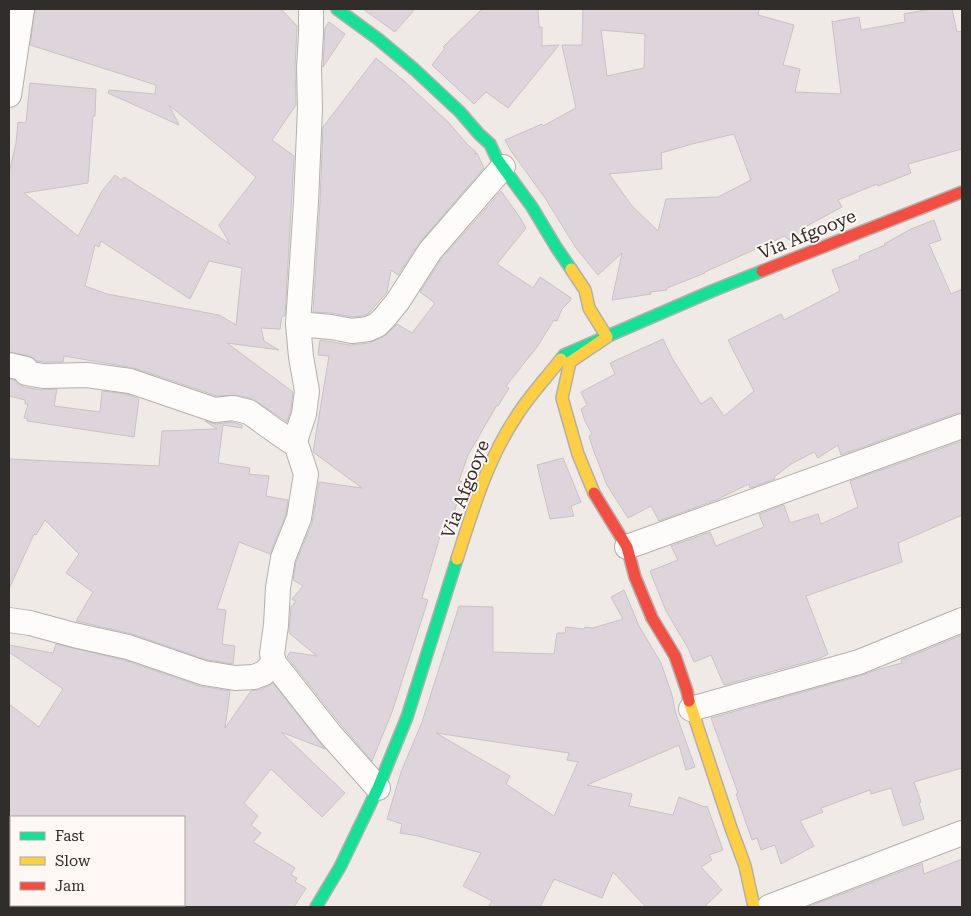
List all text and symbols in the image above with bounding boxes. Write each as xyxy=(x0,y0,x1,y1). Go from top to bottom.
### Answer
street label: Via Afgooye xyxy=(755,205,859,263)
street label: Via Afgooye xyxy=(437,437,493,541)
legend xyxy=(10,816,185,906)
text: Fast xyxy=(55,827,85,845)
text: Slow xyxy=(55,852,91,870)
text: Jam xyxy=(55,877,85,895)

